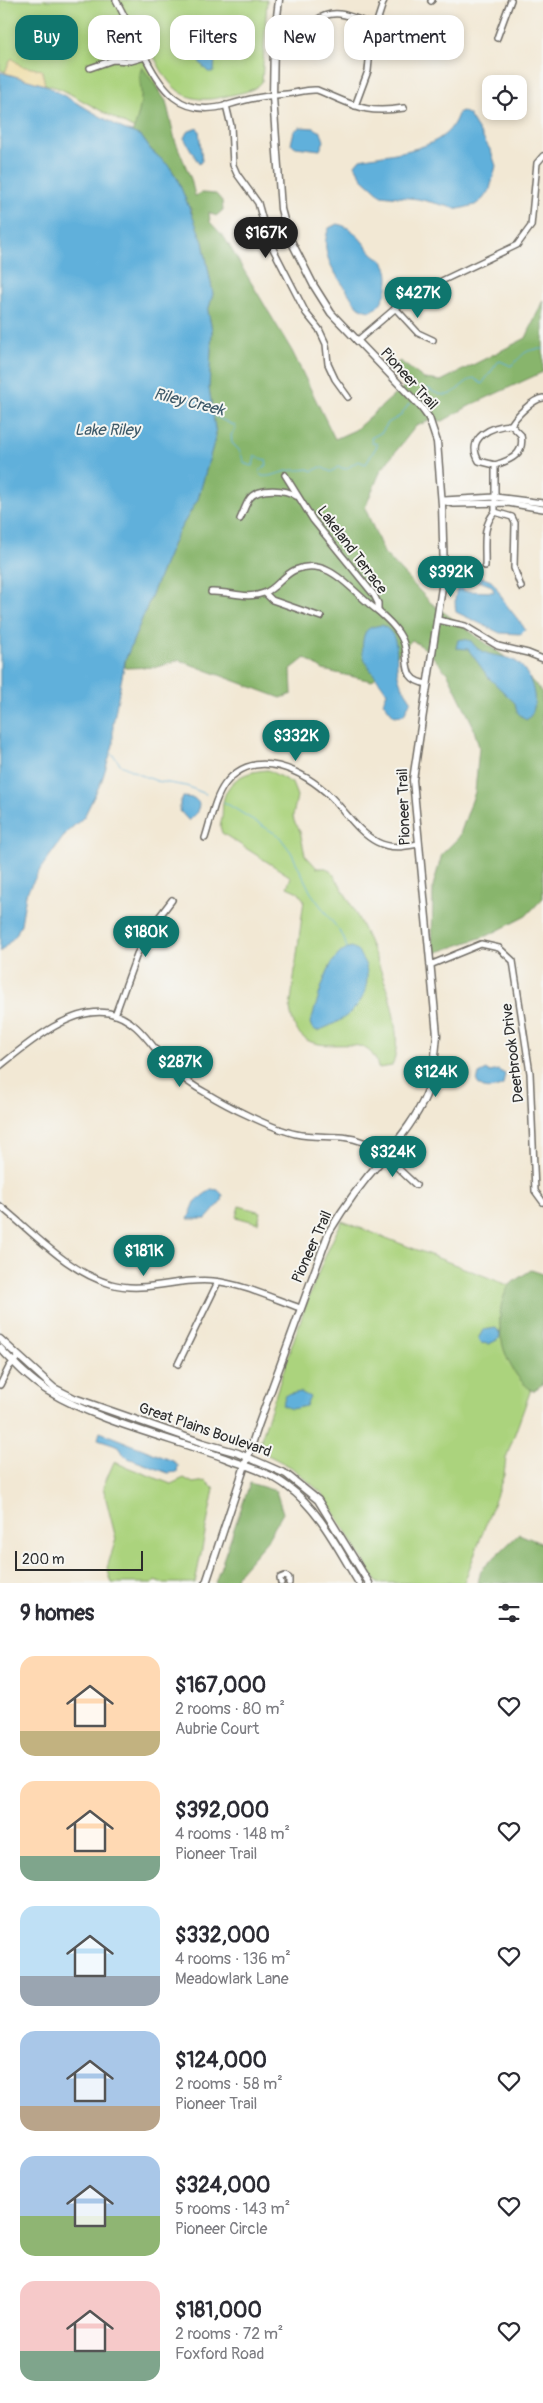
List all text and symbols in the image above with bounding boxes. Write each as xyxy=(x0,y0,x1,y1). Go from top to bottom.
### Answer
chip: Buy xyxy=(15,15,78,60)
chip: Rent xyxy=(88,15,160,60)
chip: Filters xyxy=(170,15,255,60)
chip: New xyxy=(265,15,334,60)
chip: Apartment xyxy=(344,15,464,60)
map controls xyxy=(482,75,527,120)
button: locate xyxy=(482,75,527,120)
pin: $167K xyxy=(231,216,301,259)
text: $167K xyxy=(245,223,287,243)
pin: $427K xyxy=(383,276,453,319)
text: $427K xyxy=(395,283,441,303)
street label: Pioneer Trail xyxy=(376,344,442,414)
water label: Riley Creek xyxy=(152,384,228,421)
water label: Lake Riley xyxy=(74,420,142,440)
street label: Lakeland Terrace xyxy=(313,502,392,598)
pin: $392K xyxy=(416,556,486,598)
text: $392K xyxy=(429,562,473,582)
pin: $332K xyxy=(261,720,331,762)
text: $332K xyxy=(273,726,319,746)
street label: Pioneer Trail xyxy=(393,768,415,846)
pin: $180K xyxy=(111,916,181,958)
text: $180K xyxy=(124,922,168,942)
street label: Deerbrook Drive xyxy=(497,1002,528,1104)
pin: $287K xyxy=(145,1046,215,1088)
text: $287K xyxy=(158,1052,202,1072)
pin: $124K xyxy=(401,1056,471,1098)
text: $124K xyxy=(415,1062,457,1082)
pin: $324K xyxy=(358,1136,428,1178)
text: $324K xyxy=(370,1142,416,1162)
street label: Pioneer Trail xyxy=(288,1208,336,1286)
pin: $181K xyxy=(109,1234,179,1277)
text: $181K xyxy=(125,1241,163,1261)
street label: Great Plains Boulevard xyxy=(136,1398,274,1462)
scale bar xyxy=(15,1548,142,1571)
text: 200 m xyxy=(22,1551,64,1568)
icon: filters xyxy=(495,1599,523,1627)
text: 9 homes xyxy=(20,1600,94,1627)
text: $167,000 xyxy=(175,1672,266,1699)
icon: home xyxy=(60,1676,120,1736)
icon: heart xyxy=(495,1692,523,1720)
text: 2 rooms · 80 m² xyxy=(175,1699,285,1719)
text: Aubrie Court xyxy=(175,1719,259,1739)
text: $392,000 xyxy=(175,1797,269,1824)
icon: home xyxy=(60,1801,120,1861)
icon: heart xyxy=(495,1817,523,1845)
text: 4 rooms · 148 m² xyxy=(175,1824,290,1844)
text: Pioneer Trail xyxy=(175,1844,257,1864)
text: $332,000 xyxy=(175,1922,270,1949)
icon: home xyxy=(60,1926,120,1986)
icon: heart xyxy=(495,1942,523,1970)
text: 4 rooms · 136 m² xyxy=(175,1949,291,1969)
text: Meadowlark Lane xyxy=(175,1969,289,1989)
text: $124,000 xyxy=(175,2047,267,2074)
icon: home xyxy=(60,2051,120,2111)
icon: heart xyxy=(495,2067,523,2095)
text: 2 rooms · 58 m² xyxy=(175,2074,283,2094)
text: Pioneer Trail xyxy=(175,2094,257,2114)
text: $324,000 xyxy=(175,2172,270,2199)
icon: home xyxy=(60,2176,120,2236)
icon: heart xyxy=(495,2192,523,2220)
text: 5 rooms · 143 m² xyxy=(175,2199,290,2219)
text: Pioneer Circle xyxy=(175,2219,267,2239)
text: $181,000 xyxy=(175,2297,262,2324)
icon: home xyxy=(60,2301,120,2361)
icon: heart xyxy=(495,2317,523,2345)
text: 2 rooms · 72 m² xyxy=(175,2324,283,2344)
text: Foxford Road xyxy=(175,2344,264,2364)

